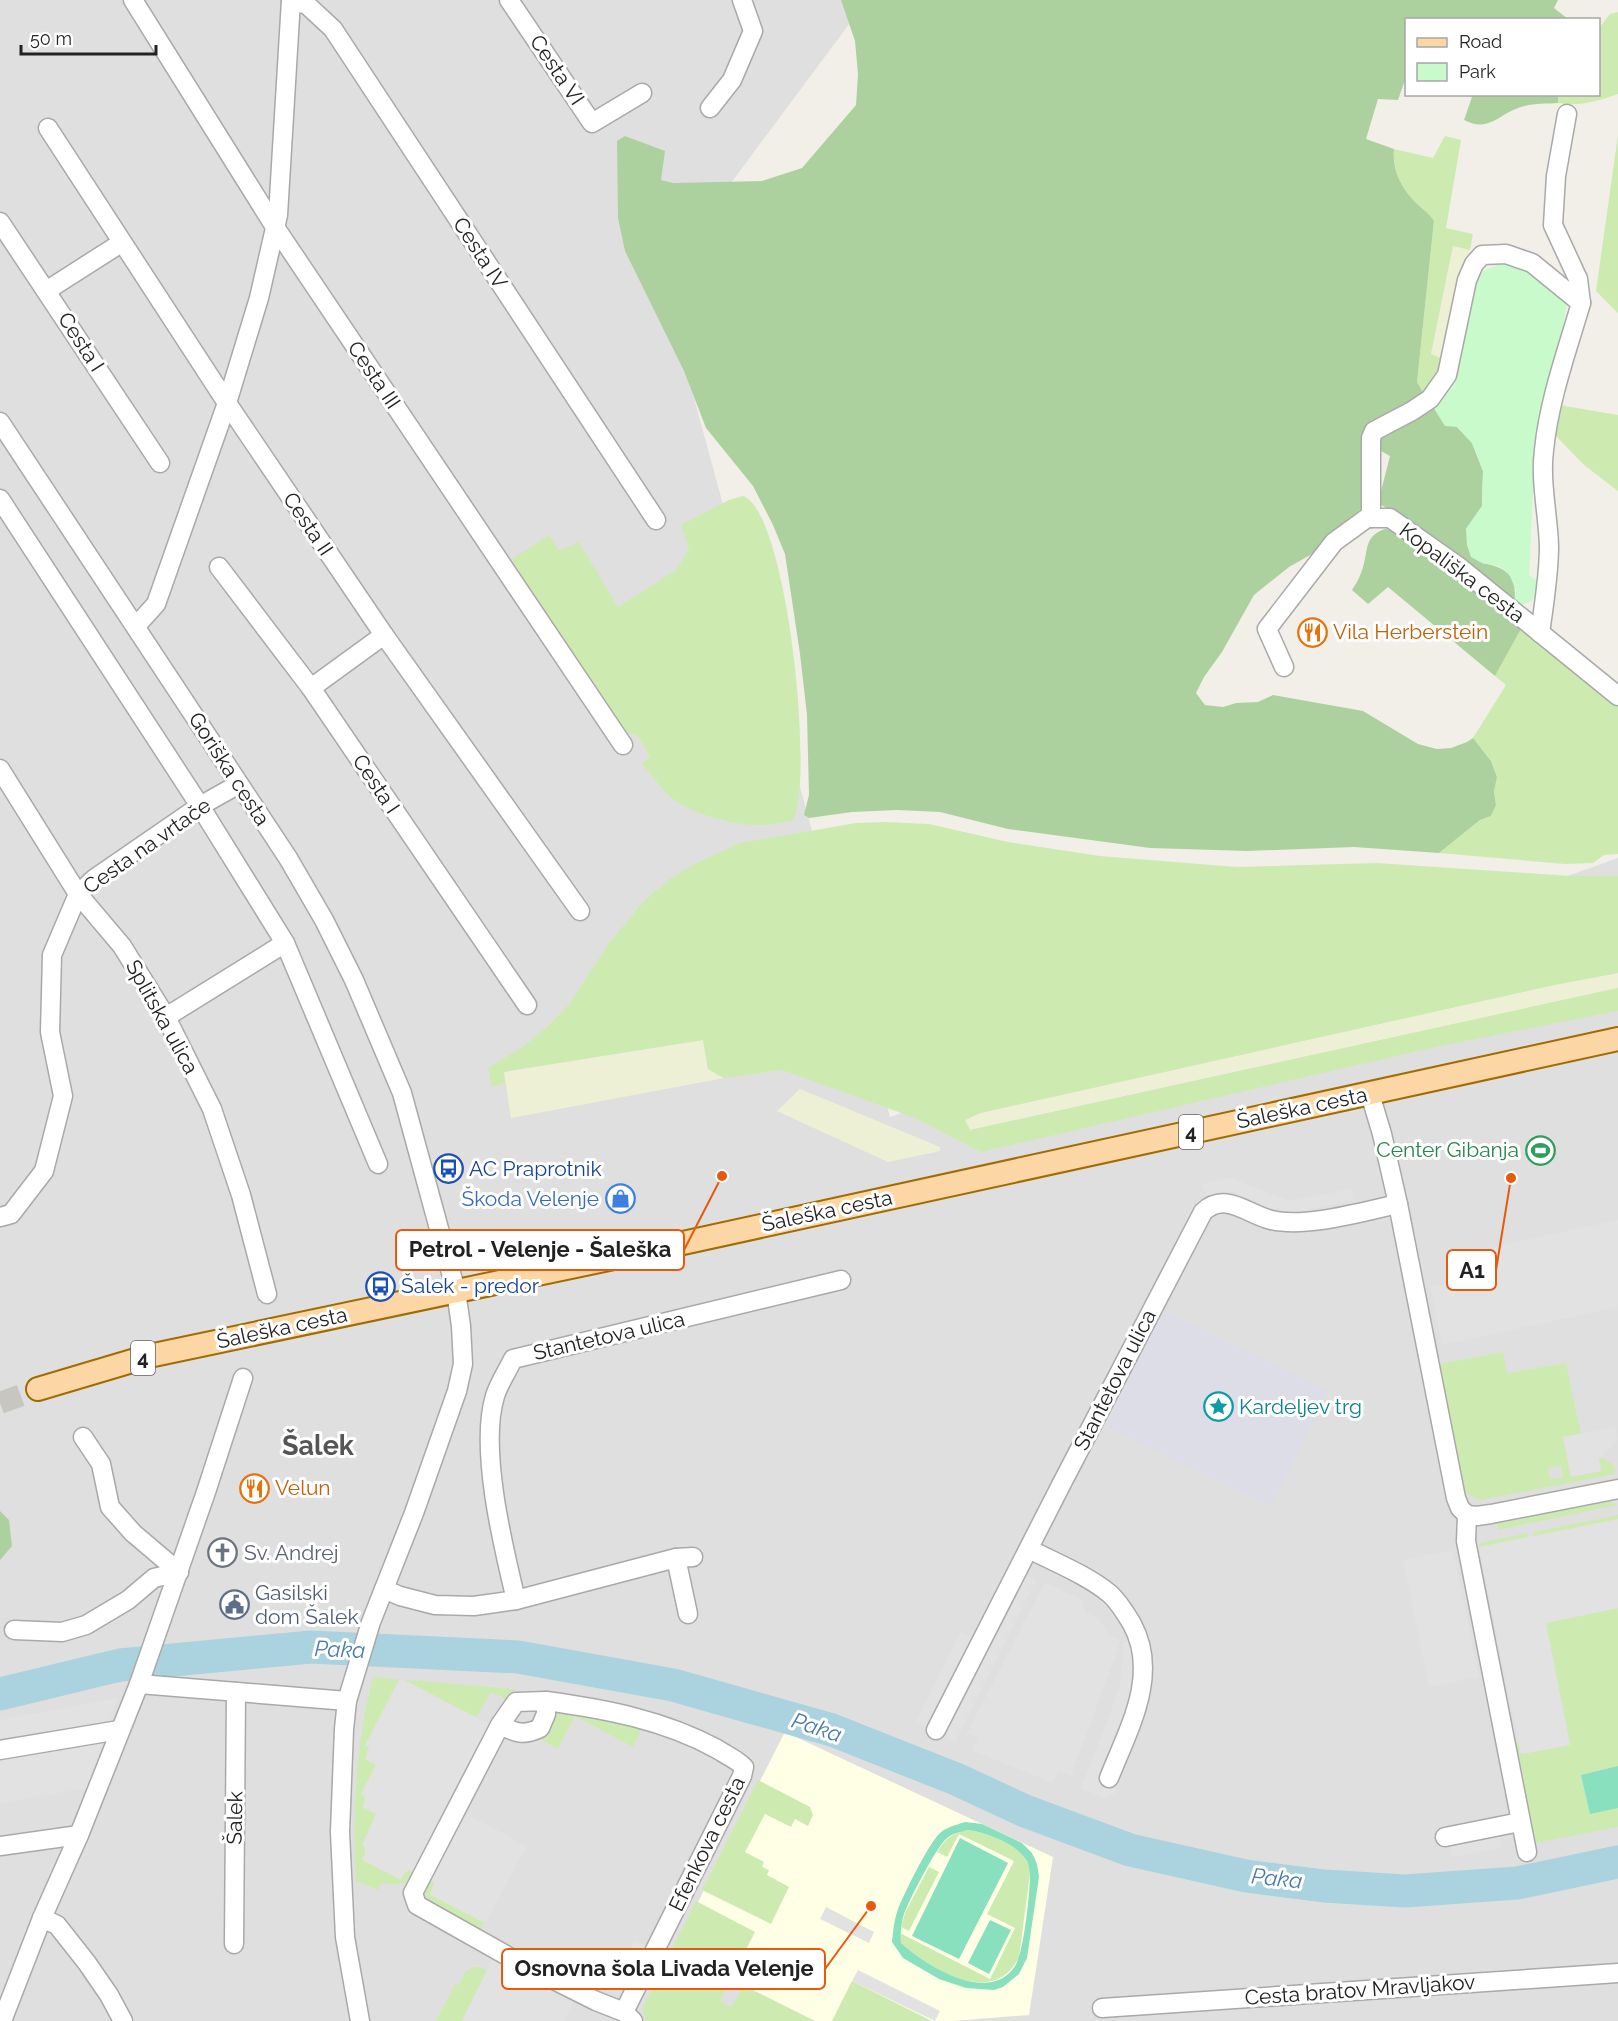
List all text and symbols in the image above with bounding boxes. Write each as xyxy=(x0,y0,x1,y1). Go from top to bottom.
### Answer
scale bar xyxy=(21,18,156,56)
legend xyxy=(1405,18,1600,96)
text: 50 m xyxy=(30,28,72,49)
street label: Cesta VI xyxy=(525,30,590,110)
text: Road xyxy=(1459,31,1502,52)
text: Park xyxy=(1459,61,1496,82)
street label: Cesta IV xyxy=(448,212,513,293)
street label: Cesta I xyxy=(53,307,110,376)
street label: Cesta III xyxy=(343,336,406,413)
street label: Cesta II xyxy=(278,487,339,560)
street label: Kopališka cesta xyxy=(1395,517,1530,628)
restaurant icon: Vila Herberstein xyxy=(1296,616,1328,648)
place label: Vila Herberstein xyxy=(1333,619,1488,644)
street label: Goriška cesta xyxy=(184,707,275,830)
street label: Cesta I xyxy=(348,749,405,818)
street label: Cesta na vrtače xyxy=(78,792,215,899)
street label: Splitska ulica xyxy=(121,955,204,1078)
street label: Šaleška cesta xyxy=(1234,1081,1369,1134)
road number: 4 xyxy=(1179,1115,1203,1149)
sports icon: Center Gibanja xyxy=(1524,1134,1556,1166)
place label: Center Gibanja xyxy=(1376,1137,1519,1162)
bus stop icon: AC Praprotnik xyxy=(432,1153,464,1185)
place label: AC Praprotnik xyxy=(469,1156,602,1181)
shop icon: Škoda Velenje xyxy=(604,1183,636,1215)
street label: Šaleška cesta xyxy=(759,1184,894,1237)
place label: Škoda Velenje xyxy=(462,1186,599,1211)
callout: Petrol - Velenje - Šaleška xyxy=(396,1230,684,1270)
text: Petrol - Velenje - Šaleška xyxy=(409,1236,671,1262)
callout: A1 xyxy=(1447,1250,1496,1290)
text: A1 xyxy=(1459,1257,1485,1283)
bus stop icon: Šalek - predor xyxy=(364,1270,396,1302)
place label: Šalek - predor xyxy=(401,1273,540,1298)
street label: Šaleška cesta xyxy=(214,1301,349,1354)
street label: Stantetova ulica xyxy=(1068,1305,1161,1454)
street label: Stantetova ulica xyxy=(531,1306,687,1365)
road number: 4 xyxy=(131,1341,155,1375)
place icon: Kardeljev trg xyxy=(1202,1391,1234,1423)
place label: Kardeljev trg xyxy=(1239,1394,1362,1419)
district label: Šalek xyxy=(282,1428,355,1461)
restaurant icon: Velun xyxy=(238,1472,270,1504)
place label: Velun xyxy=(275,1475,331,1500)
church icon: Sv. Andrej xyxy=(207,1537,239,1569)
place label: Sv. Andrej xyxy=(244,1540,338,1565)
place label: Gasilski dom Šalek xyxy=(255,1580,359,1629)
public building icon: Gasilski dom Šalek xyxy=(218,1589,250,1621)
water label: Paka xyxy=(314,1635,366,1663)
water label: Paka xyxy=(789,1707,845,1747)
street label: Efenkova cesta xyxy=(663,1772,750,1915)
street label: Šalek xyxy=(222,1791,247,1845)
water label: Paka xyxy=(1250,1862,1304,1894)
callout: Osnovna šola Livada Velenje xyxy=(502,1949,825,1989)
text: Osnovna šola Livada Velenje xyxy=(514,1955,814,1981)
street label: Cesta bratov Mravljakov xyxy=(1244,1969,1476,2010)

